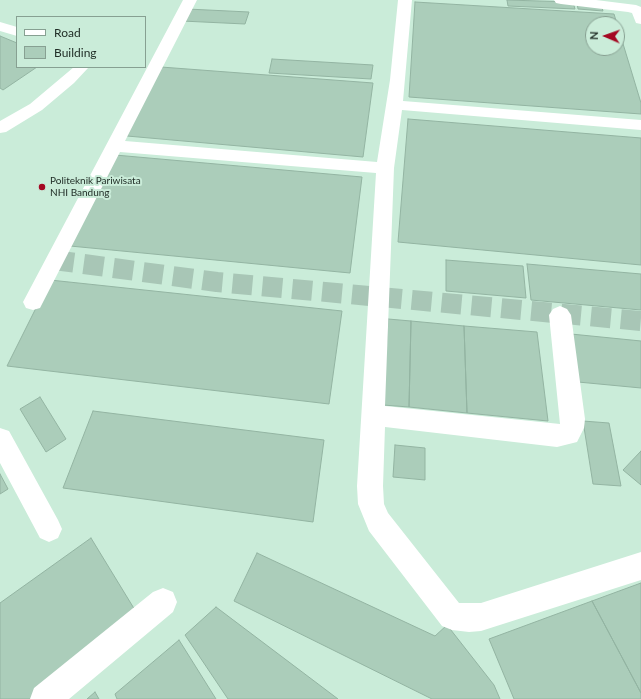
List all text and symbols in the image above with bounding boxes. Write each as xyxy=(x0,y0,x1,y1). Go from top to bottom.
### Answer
legend xyxy=(16,16,146,68)
north arrow xyxy=(585,16,625,56)
text: Road xyxy=(54,25,81,40)
text: N xyxy=(587,31,600,40)
text: Building xyxy=(54,45,97,60)
place label: Politeknik Pariwisata NHI Bandung xyxy=(50,175,141,198)
marker: Politeknik Pariwisata NHI Bandung xyxy=(37,182,47,192)

